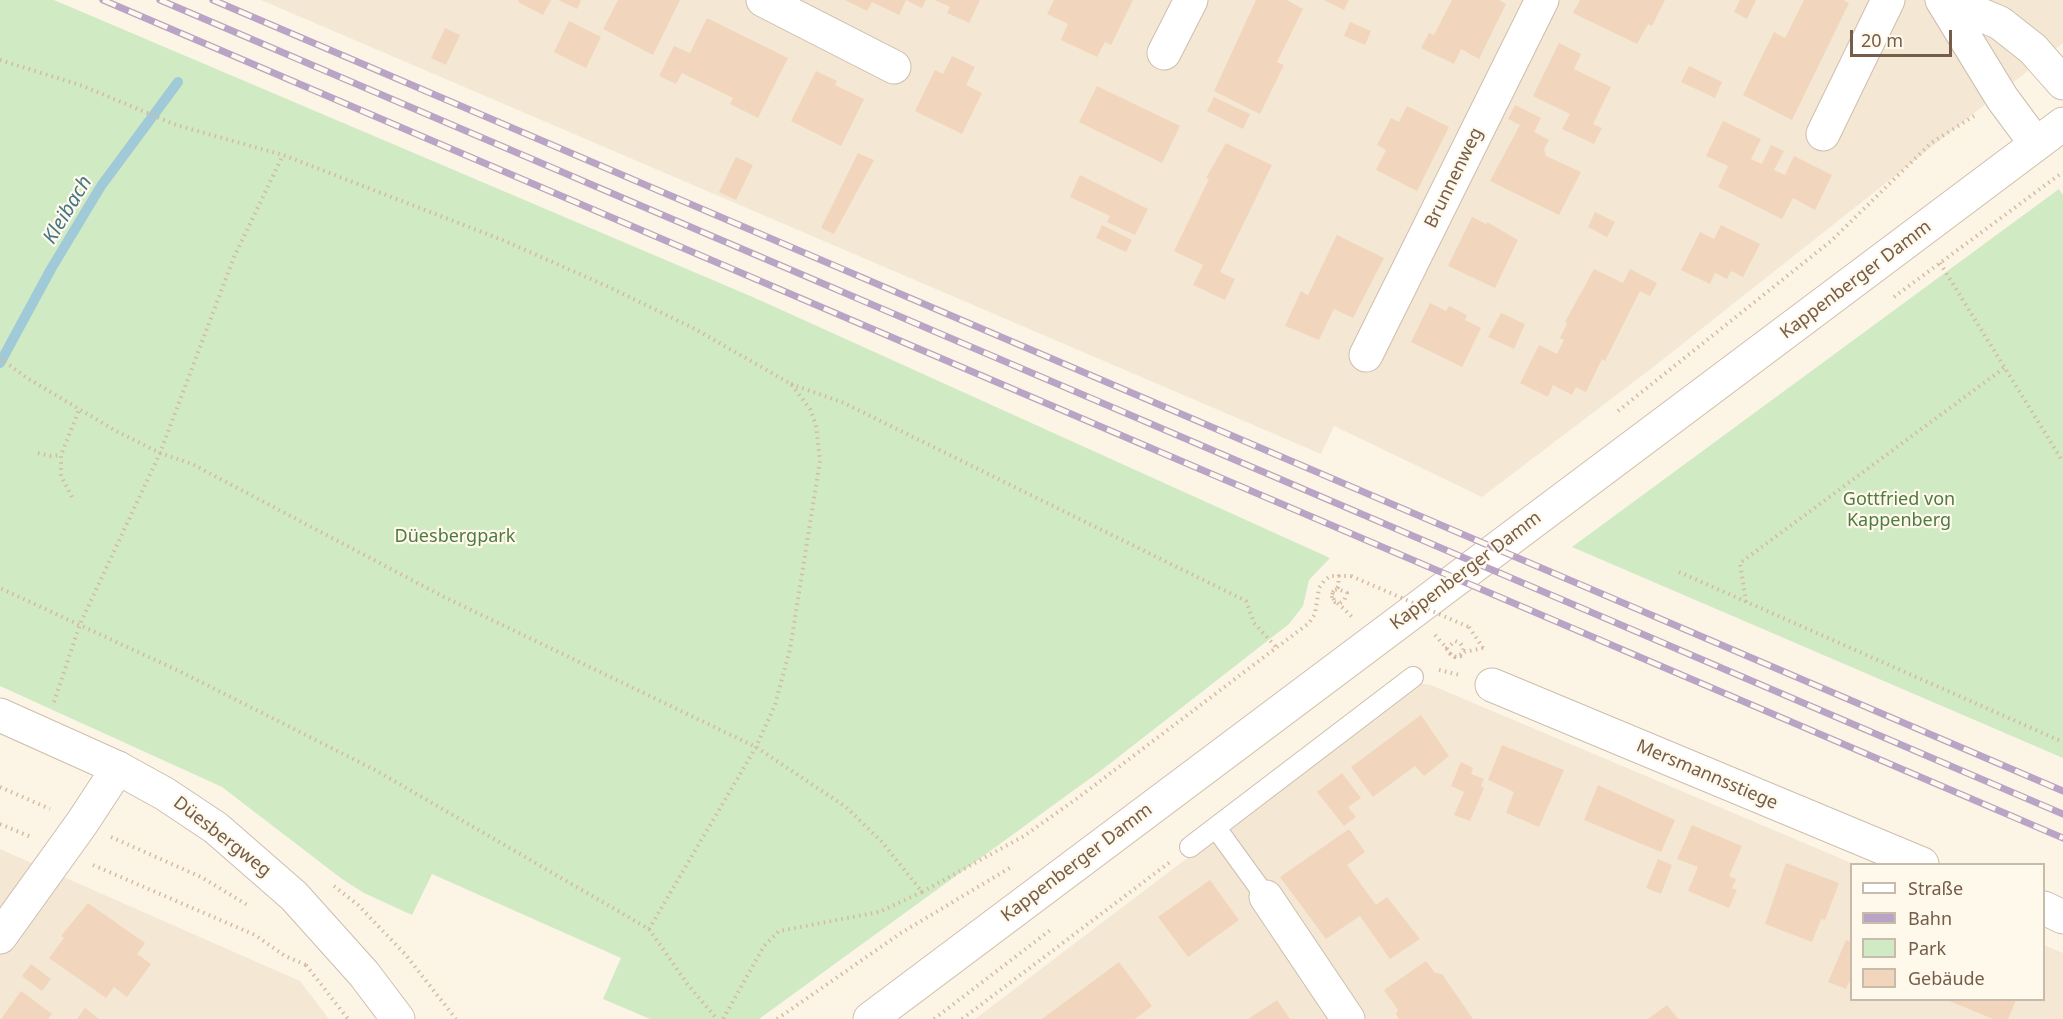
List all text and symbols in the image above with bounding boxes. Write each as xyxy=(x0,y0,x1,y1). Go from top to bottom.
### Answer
scale bar xyxy=(1853,18,1955,56)
text: 20 m xyxy=(1861,28,1903,52)
street label: Brunnenweg xyxy=(1420,124,1488,232)
water label: Kleibach xyxy=(38,172,98,248)
street label: Kappenberger Damm xyxy=(1776,216,1936,344)
park label: Gottfried von Kappenberg xyxy=(1843,489,1955,532)
street label: Kappenberger Damm xyxy=(1386,507,1546,635)
park label: Düesbergpark xyxy=(395,526,515,548)
street label: Mersmannsstiege xyxy=(1633,735,1781,815)
street label: Düesbergweg xyxy=(169,792,275,882)
street label: Kappenberger Damm xyxy=(997,799,1157,927)
legend xyxy=(1850,863,2045,1001)
text: Straße xyxy=(1908,876,1963,900)
text: Bahn xyxy=(1908,906,1952,930)
text: Park xyxy=(1908,936,1946,960)
text: Gebäude xyxy=(1908,966,1985,990)

